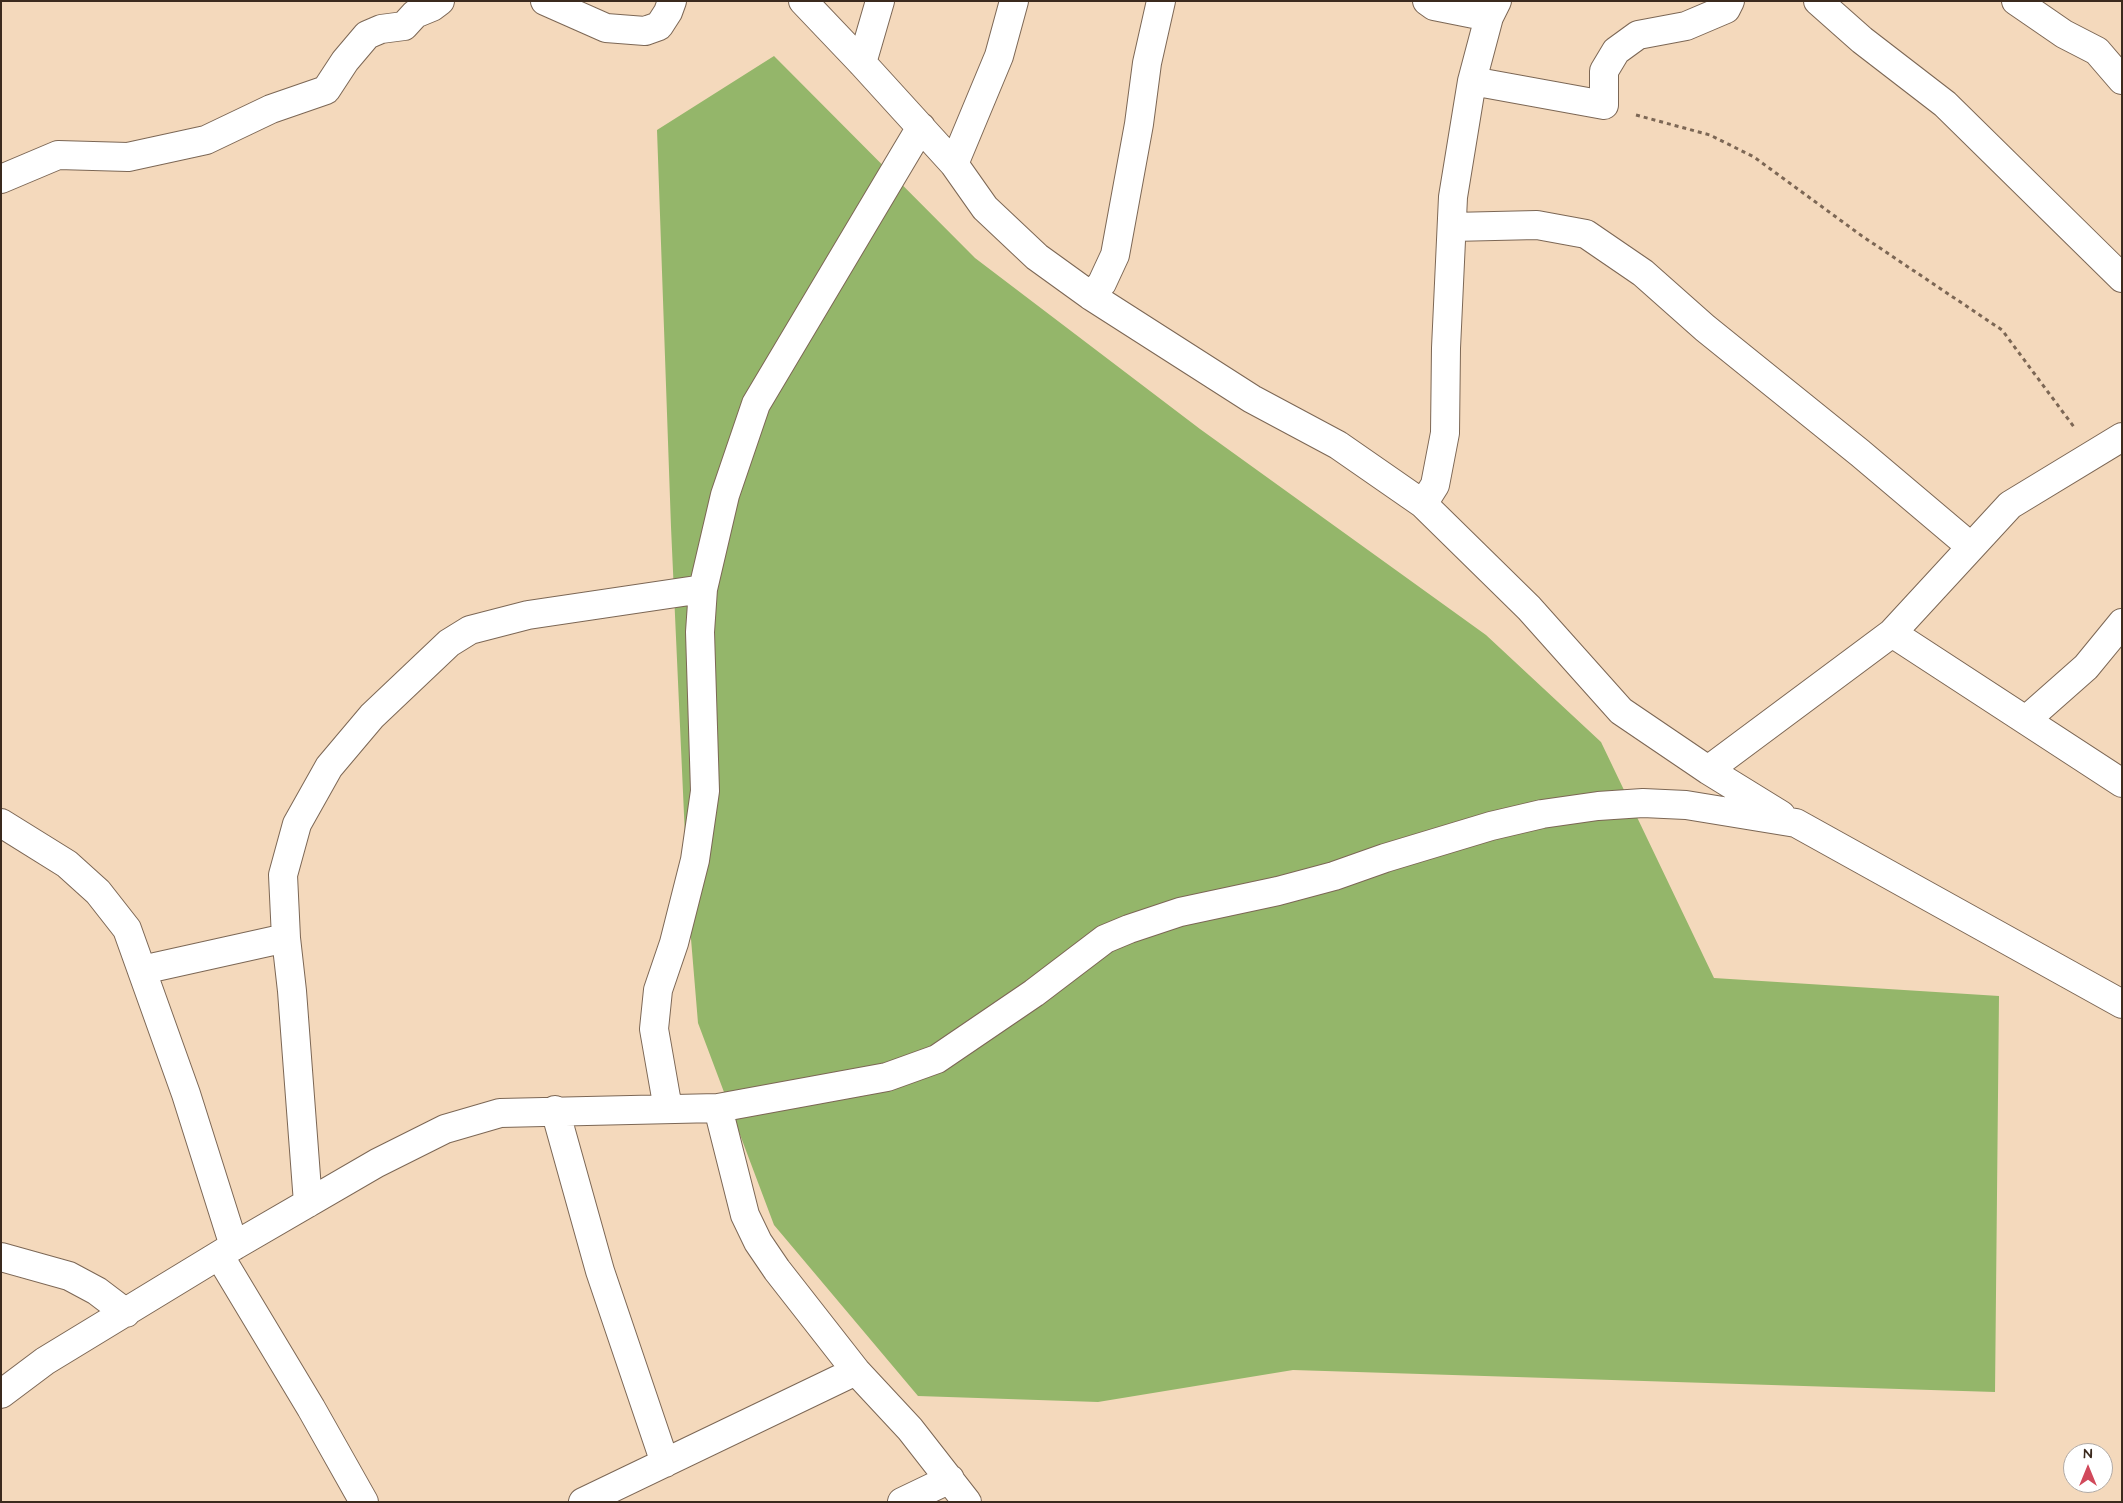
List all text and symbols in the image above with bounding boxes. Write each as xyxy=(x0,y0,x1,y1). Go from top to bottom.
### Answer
north arrow xyxy=(2063,1443,2113,1493)
text: N xyxy=(2084,1444,2092,1464)

